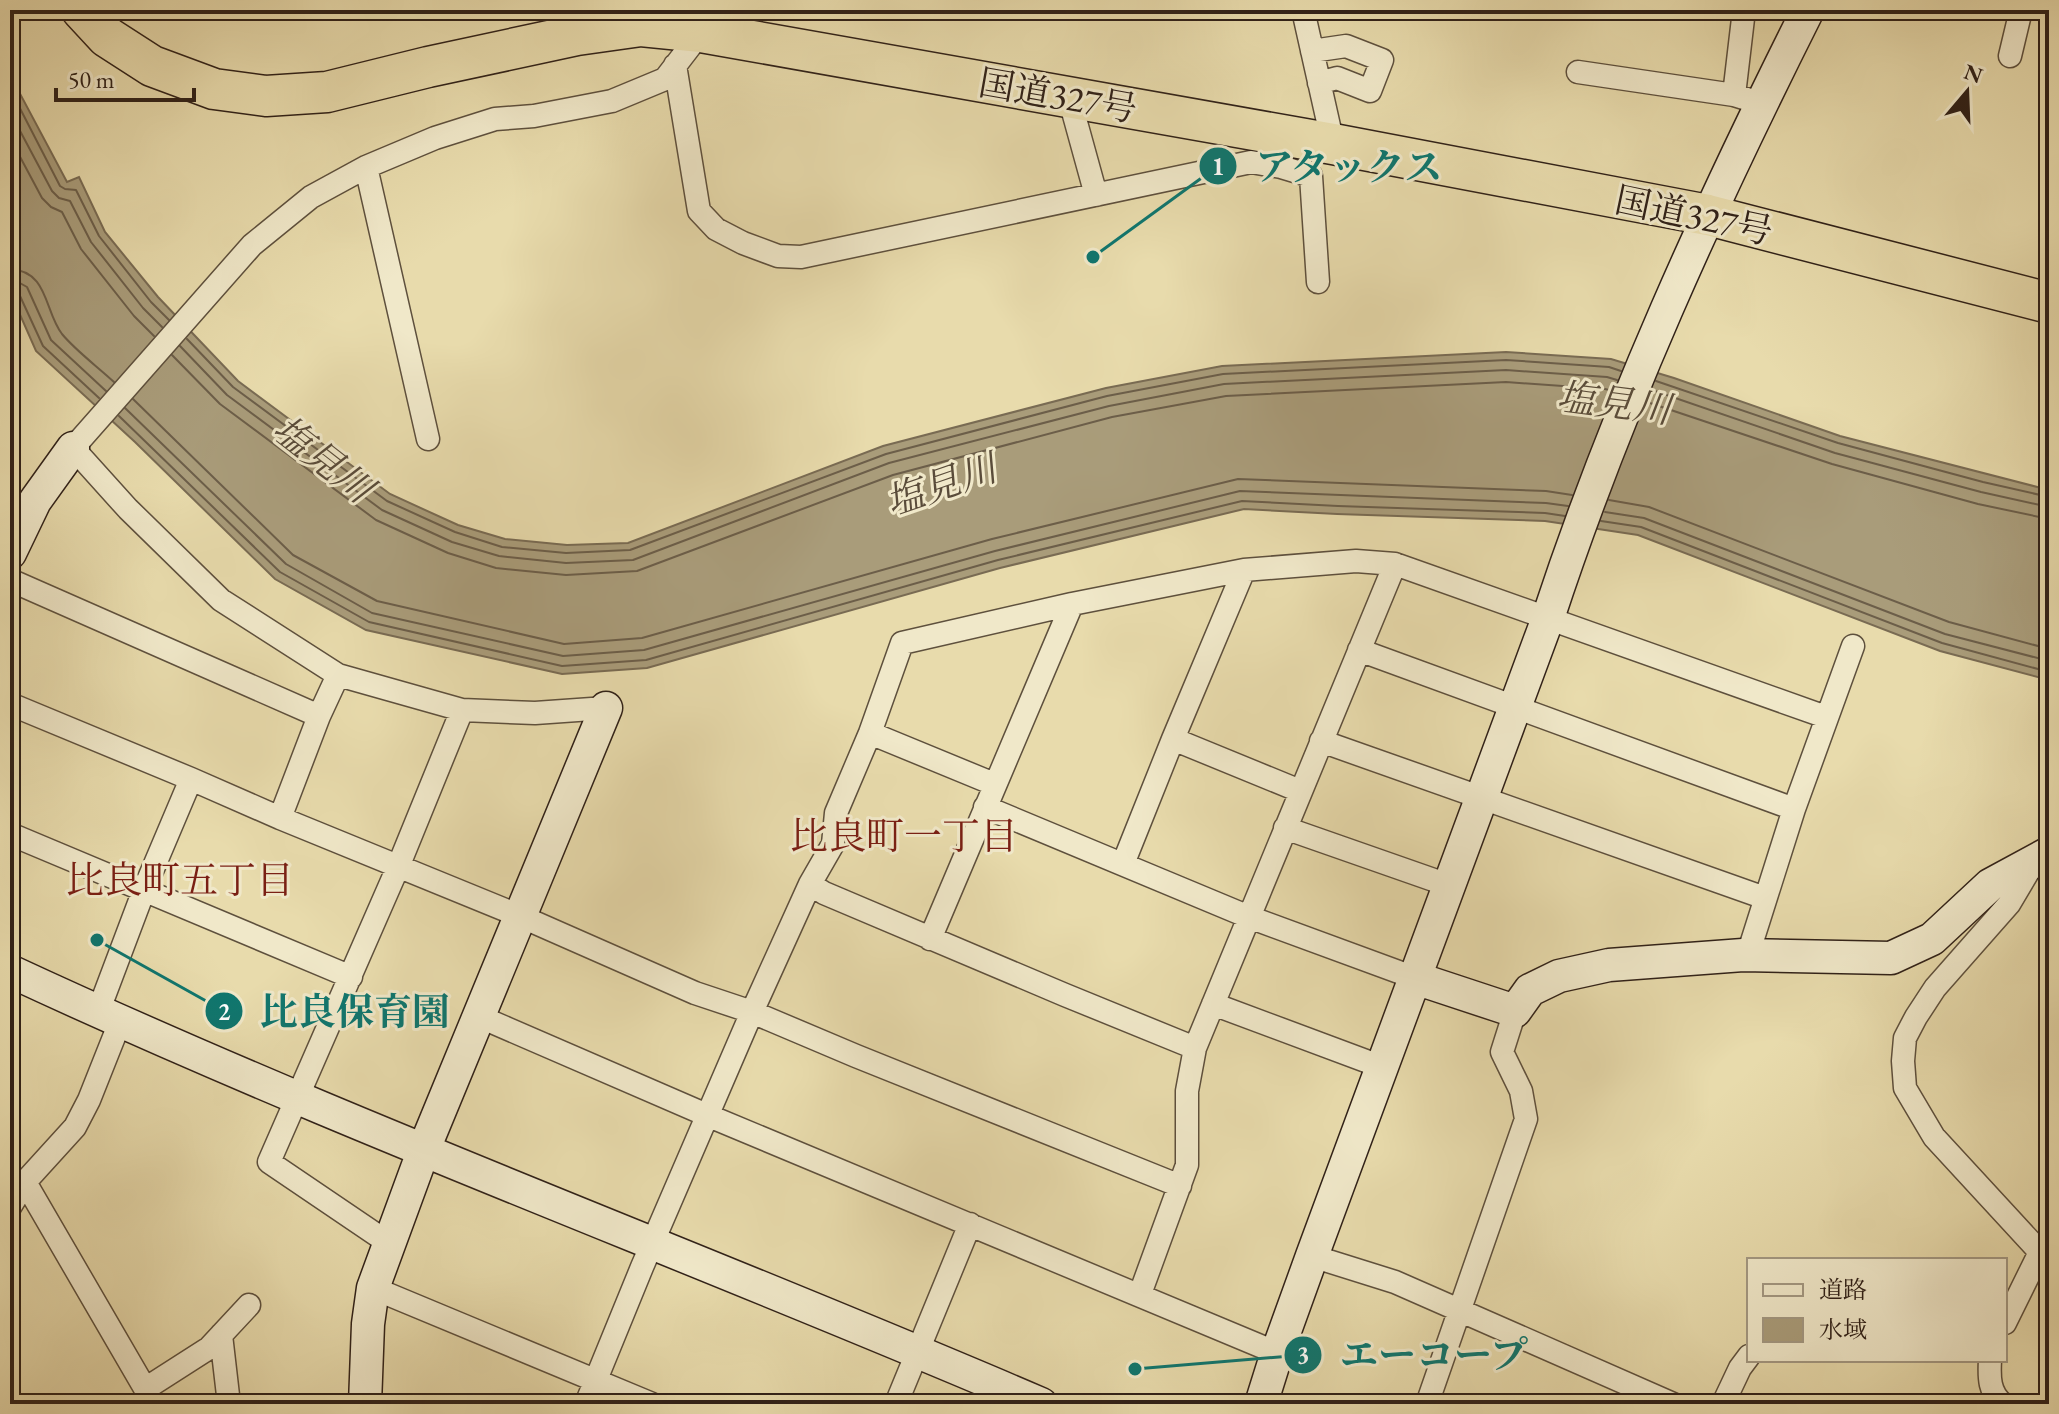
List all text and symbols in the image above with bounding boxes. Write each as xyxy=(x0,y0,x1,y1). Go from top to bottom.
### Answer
scale bar xyxy=(56,52,194,102)
north arrow xyxy=(1927,52,2007,132)
text: N xyxy=(1960,57,1987,90)
street label: 国道327号 xyxy=(975,58,1141,133)
text: 50 m xyxy=(68,64,115,95)
callout: アタックス xyxy=(1198,135,1460,197)
text: アタックス xyxy=(1256,142,1442,191)
text: 1 xyxy=(1212,151,1224,182)
street label: 国道327号 xyxy=(1611,176,1777,255)
water label: 塩見川 xyxy=(1554,371,1678,434)
water label: 塩見川 xyxy=(263,404,386,515)
water label: 塩見川 xyxy=(879,442,1006,526)
district label: 比良町一丁目 xyxy=(790,811,1018,860)
district label: 比良町五丁目 xyxy=(66,855,294,904)
callout: 比良保育園 xyxy=(204,980,466,1042)
text: 比良保育園 xyxy=(260,987,450,1036)
text: 2 xyxy=(218,996,231,1027)
legend xyxy=(1747,1258,2007,1362)
text: 道路 xyxy=(1819,1274,1867,1305)
text: 水域 xyxy=(1819,1314,1867,1345)
callout: エーコープ xyxy=(1283,1324,1545,1386)
text: エーコープ xyxy=(1340,1330,1528,1379)
text: 3 xyxy=(1297,1339,1309,1370)

